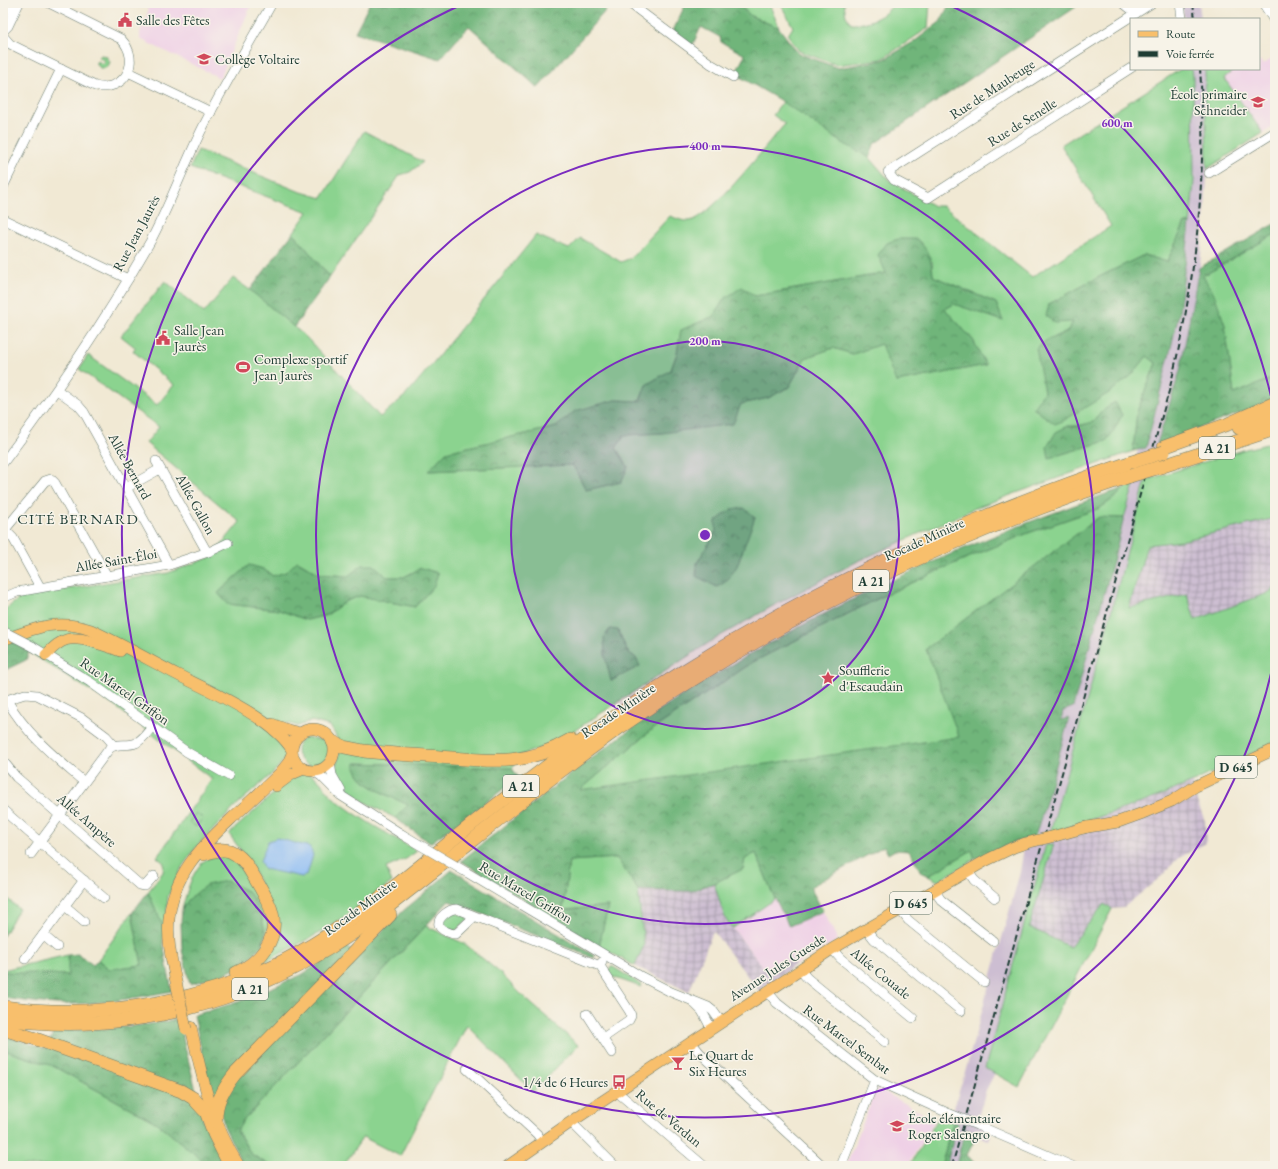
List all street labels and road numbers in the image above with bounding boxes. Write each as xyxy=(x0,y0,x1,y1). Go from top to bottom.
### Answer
street label: Rue de Maubeuge xyxy=(946,55,1038,123)
street label: Rue de Senelle xyxy=(984,93,1060,150)
street label: Rue Jean Jaurès xyxy=(108,191,164,274)
street label: Allée Bernard xyxy=(104,429,156,503)
road number: A 21 xyxy=(1199,437,1235,459)
street label: Allée Gallon xyxy=(171,470,220,538)
street label: Rocade Minière xyxy=(881,513,967,565)
street label: Allée Saint-Éloi xyxy=(73,544,159,576)
road number: A 21 xyxy=(853,570,889,592)
street label: Rue Marcel Griffon xyxy=(77,653,174,729)
street label: Rocade Minière xyxy=(577,678,659,741)
road number: D 645 xyxy=(1215,756,1257,778)
road number: A 21 xyxy=(503,775,539,797)
street label: Allée Ampère xyxy=(53,788,121,851)
street label: Rue Marcel Griffon xyxy=(476,857,576,927)
street label: Rocade Minière xyxy=(320,874,400,939)
road number: D 645 xyxy=(890,892,932,914)
street label: Avenue Jules Guesde xyxy=(725,929,829,1005)
street label: Allée Couade xyxy=(846,943,915,1003)
road number: A 21 xyxy=(232,978,268,1000)
street label: Rue Marcel Sembat xyxy=(800,1000,895,1078)
street label: Rue de Verdun xyxy=(632,1085,706,1151)

